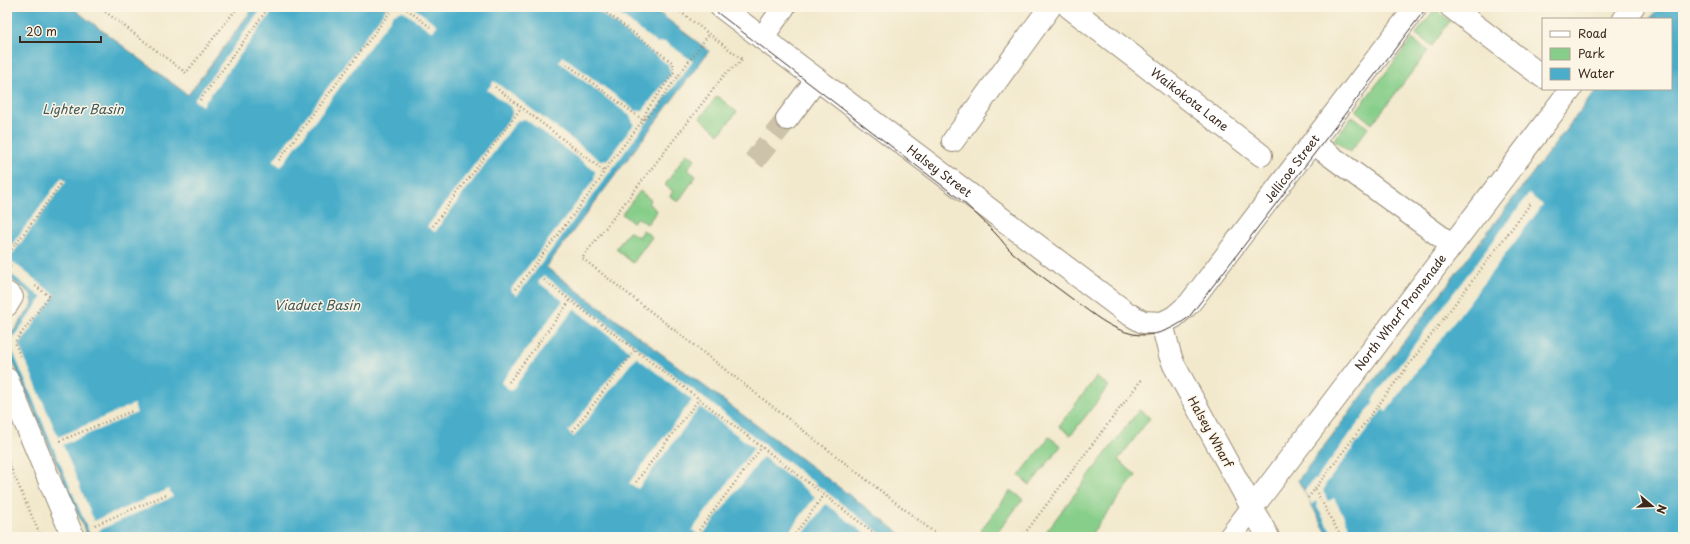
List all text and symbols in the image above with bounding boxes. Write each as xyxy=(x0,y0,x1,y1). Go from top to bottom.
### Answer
scale bar xyxy=(20,18,101,44)
legend xyxy=(1542,18,1672,90)
text: 20 m xyxy=(26,22,57,40)
text: Road xyxy=(1578,24,1607,42)
text: Park xyxy=(1578,44,1605,62)
street label: Waikokota Lane xyxy=(1147,63,1233,135)
text: Water xyxy=(1578,64,1615,82)
water label: Lighter Basin xyxy=(42,99,125,118)
street label: Jellicoe Street xyxy=(1259,130,1323,206)
street label: Halsey Street xyxy=(904,140,976,201)
street label: North Wharf Promenade xyxy=(1350,250,1450,374)
water label: Viaduct Basin xyxy=(274,295,361,314)
street label: Halsey Wharf xyxy=(1184,393,1238,471)
north arrow xyxy=(1632,486,1672,526)
text: N xyxy=(1652,503,1671,517)

